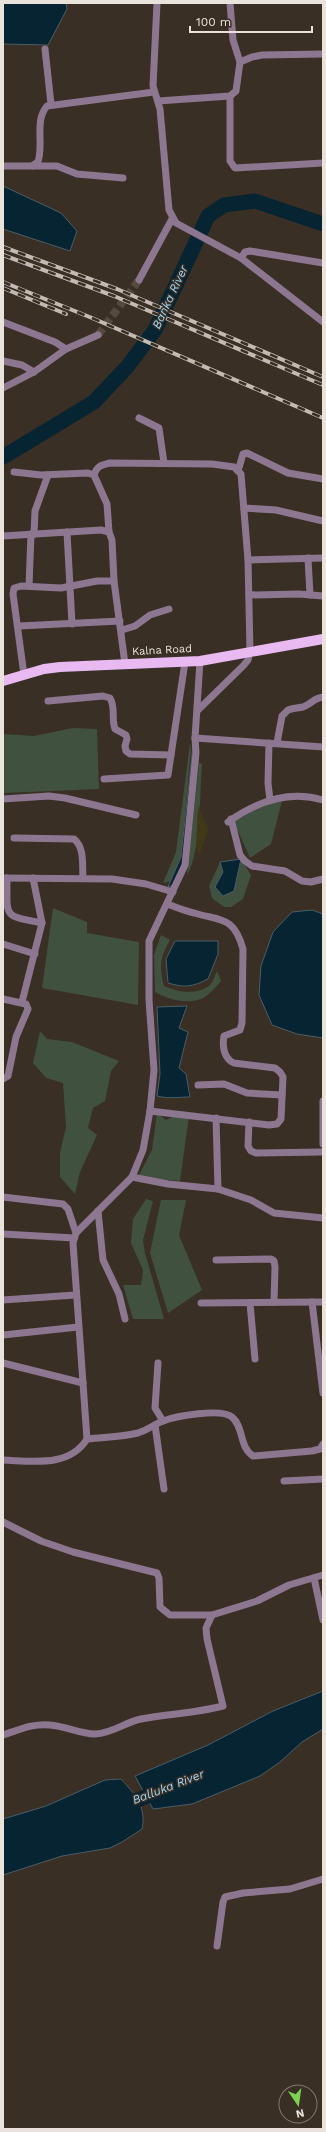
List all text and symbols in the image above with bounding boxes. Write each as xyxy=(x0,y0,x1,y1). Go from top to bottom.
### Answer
scale bar xyxy=(190,8,312,34)
text: 100 m xyxy=(196,15,231,29)
water label: Banka River xyxy=(149,262,191,331)
street label: Kalna Road xyxy=(132,642,192,658)
water label: Balluka River xyxy=(130,1766,207,1807)
north arrow xyxy=(278,2084,318,2124)
text: N xyxy=(295,2106,306,2121)

